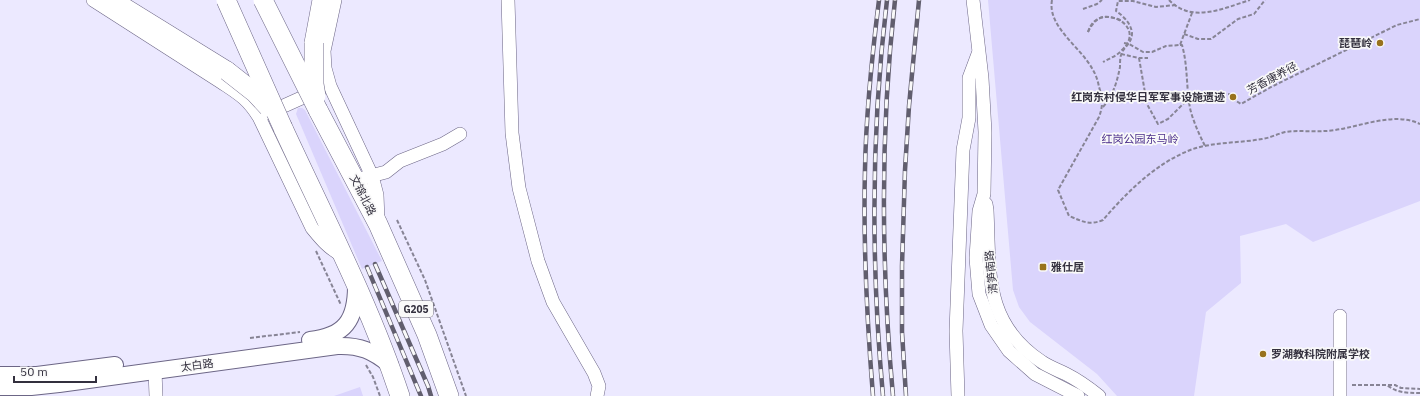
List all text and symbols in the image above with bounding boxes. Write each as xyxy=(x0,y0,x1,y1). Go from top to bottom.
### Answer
place label: 琵琶岭 xyxy=(1339,36,1373,50)
marker: 琵琶岭 xyxy=(1375,38,1385,48)
street label: 芳香康养径 xyxy=(1244,59,1300,97)
place label: 红岗东村侵华日军军事设施遗迹 xyxy=(1071,90,1225,104)
marker: 红岗东村侵华日军军事设施遗迹 xyxy=(1228,92,1238,102)
park label: 红岗公园东马岭 xyxy=(1102,132,1179,146)
street label: 文锦北路 xyxy=(347,172,379,218)
street label: 清笋南路 xyxy=(982,249,1000,295)
place label: 雅仕居 xyxy=(1051,260,1084,274)
marker: 雅仕居 xyxy=(1038,262,1048,272)
road number: G205 xyxy=(399,301,433,317)
place label: 罗湖教科院附属学校 xyxy=(1271,347,1370,361)
marker: 罗湖教科院附属学校 xyxy=(1258,349,1268,359)
street label: 太白路 xyxy=(180,356,214,374)
scale bar xyxy=(14,358,96,384)
text: 50 m xyxy=(20,364,48,379)

